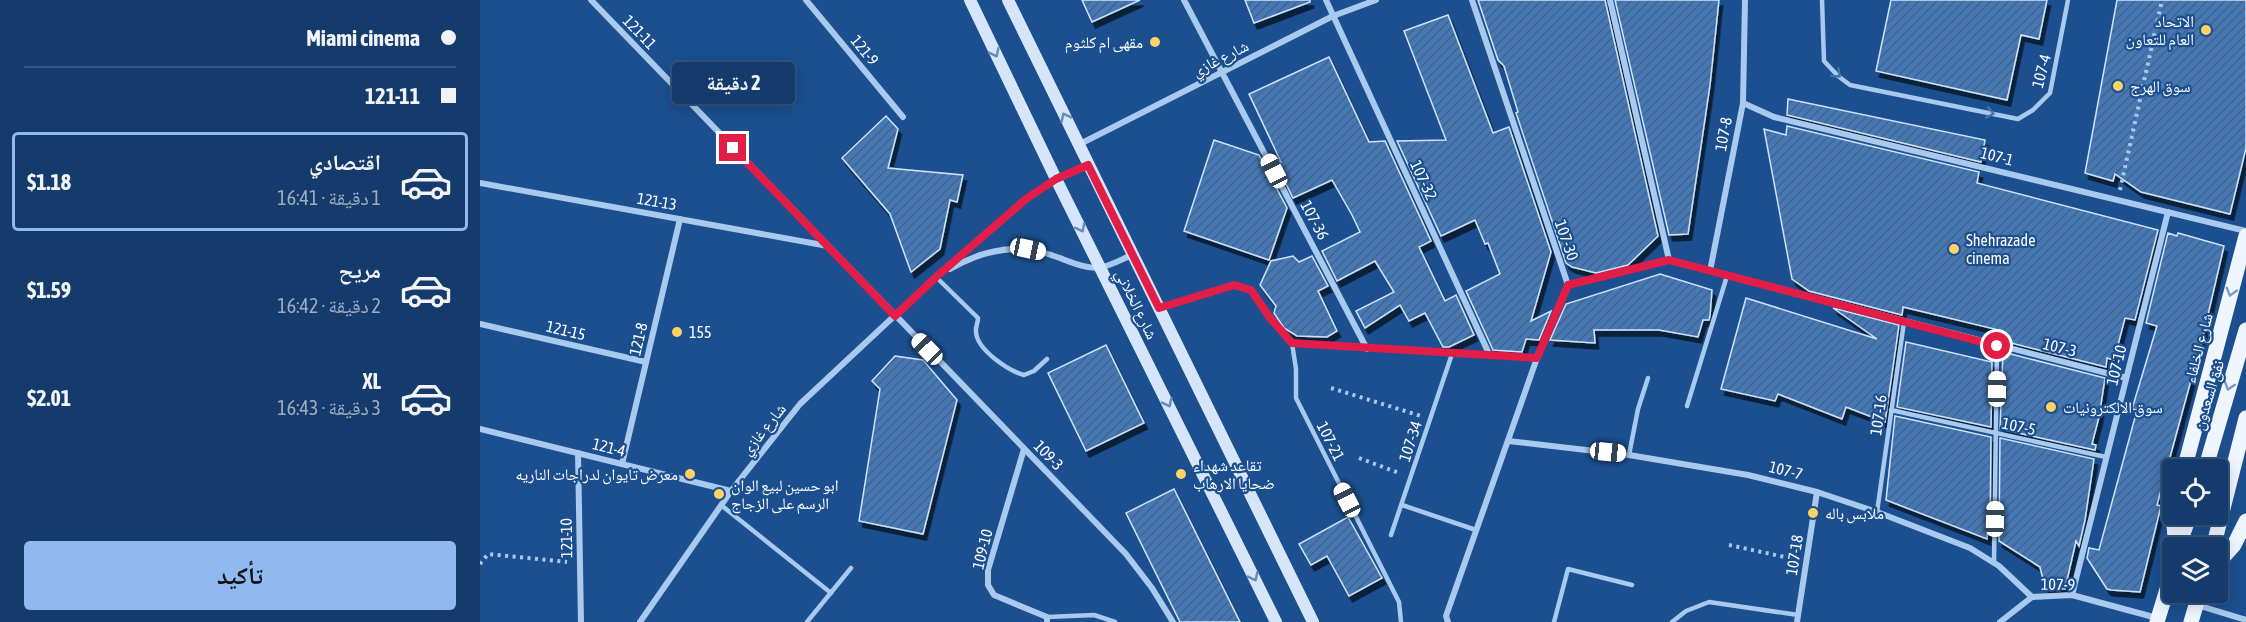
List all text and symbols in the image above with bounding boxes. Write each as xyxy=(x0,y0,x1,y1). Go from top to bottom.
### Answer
street label: 121-11 xyxy=(620,11,660,53)
place label: الاتحاد العام للتعاون xyxy=(2126,12,2194,50)
marker: الاتحاد العام للتعاون xyxy=(2199,23,2213,37)
text: Miami cinema xyxy=(306,25,420,51)
street label: 121-9 xyxy=(847,31,883,69)
place label: مقهى ام كلثوم xyxy=(1065,33,1143,53)
marker: مقهى ام كلثوم xyxy=(1148,35,1162,49)
street label: شارع غازي xyxy=(1189,36,1253,83)
one-way arrow xyxy=(988,46,1000,57)
street label: 107-4 xyxy=(2028,52,2054,90)
callout: 2 دقيقة xyxy=(672,61,794,103)
one-way arrow xyxy=(1830,67,1841,78)
text: 2 دقيقة xyxy=(706,71,761,94)
place label: سوق الهرج xyxy=(2130,77,2191,97)
marker: سوق الهرج xyxy=(2111,79,2125,93)
text: 121-11 xyxy=(365,83,420,109)
one-way arrow xyxy=(1984,106,1994,119)
one-way arrow xyxy=(1061,113,1072,123)
street label: 107-8 xyxy=(1711,116,1735,152)
route end xyxy=(719,134,746,161)
street label: 107-1 xyxy=(1979,143,2015,169)
text: اقتصادي xyxy=(309,149,381,175)
car xyxy=(1258,151,1290,191)
icon: car xyxy=(399,155,453,209)
street label: 107-32 xyxy=(1407,157,1441,203)
text: $1.18 xyxy=(27,169,71,195)
text: 1 دقيقة · 16:41 xyxy=(277,186,381,209)
street label: 121-13 xyxy=(636,189,678,213)
street label: 107-36 xyxy=(1297,197,1333,243)
street label: 107-30 xyxy=(1552,217,1582,263)
one-way arrow xyxy=(1073,222,1085,233)
place label: Shehrazade cinema xyxy=(1966,231,2035,267)
car xyxy=(1009,236,1047,262)
marker: Shehrazade cinema xyxy=(1947,242,1961,256)
text: مريح xyxy=(338,257,381,283)
icon: car xyxy=(399,263,453,317)
street label: شارع الخلاني xyxy=(1109,266,1162,344)
text: $1.59 xyxy=(27,277,71,303)
one-way arrow xyxy=(2226,287,2238,297)
text: 2 دقيقة · 16:42 xyxy=(277,294,381,317)
street label: شارع الخلفاء xyxy=(2180,311,2218,385)
street label: 121-15 xyxy=(544,317,588,343)
street label: 121-8 xyxy=(625,321,651,357)
place label: 155 xyxy=(689,323,712,341)
marker: 155 xyxy=(670,325,684,339)
car xyxy=(908,330,946,368)
route start xyxy=(1983,332,2010,359)
street label: 107-3 xyxy=(2041,334,2079,360)
street label: 107-10 xyxy=(2102,343,2130,387)
street label: نفق السعدون xyxy=(2189,358,2229,433)
text: XL xyxy=(363,368,381,394)
icon: car xyxy=(399,371,453,425)
car xyxy=(1988,371,2006,407)
one-way arrow xyxy=(2224,380,2236,391)
text: $2.01 xyxy=(27,385,71,411)
street label: 107-16 xyxy=(1866,394,1890,436)
text: 3 دقيقة · 16:43 xyxy=(277,396,381,419)
one-way arrow xyxy=(1160,396,1172,407)
place label: سوق الالكترونيات xyxy=(2063,398,2163,418)
street label: شارع غازي xyxy=(737,400,792,461)
marker: سوق الالكترونيات xyxy=(2044,400,2058,414)
street label: 107-5 xyxy=(2000,414,2038,438)
street label: 107-21 xyxy=(1314,418,1348,464)
street label: 107-34 xyxy=(1395,418,1425,464)
street label: 121-4 xyxy=(591,434,627,460)
street label: 109-3 xyxy=(1031,436,1067,474)
car xyxy=(1589,441,1627,463)
place label: تقاعد شهداء ضحايا الارهاب xyxy=(1193,456,1275,493)
street label: 107-7 xyxy=(1767,457,1805,483)
map controls xyxy=(2162,459,2228,603)
button: locate xyxy=(2162,459,2228,525)
place label: معرض تايوان لدراجات الناريه xyxy=(515,465,678,485)
marker: معرض تايوان لدراجات الناريه xyxy=(683,467,697,481)
marker: تقاعد شهداء ضحايا الارهاب xyxy=(1174,467,1188,481)
place label: ابو حسين لبيع الوان الرسم على الزجاج xyxy=(731,476,839,514)
car xyxy=(1331,480,1363,520)
marker: ابو حسين لبيع الوان الرسم على الزجاج xyxy=(712,487,726,501)
car xyxy=(1986,501,2004,537)
place label: ملابس باله xyxy=(1825,504,1884,524)
marker: ملابس باله xyxy=(1806,506,1820,520)
street label: 121-10 xyxy=(557,518,575,558)
street label: 109-10 xyxy=(968,527,996,571)
street label: 107-18 xyxy=(1782,533,1806,577)
button: layers xyxy=(2162,537,2228,603)
button: تأكيد xyxy=(24,541,456,610)
one-way arrow xyxy=(1247,571,1259,582)
street label: 107-9 xyxy=(2041,575,2075,593)

